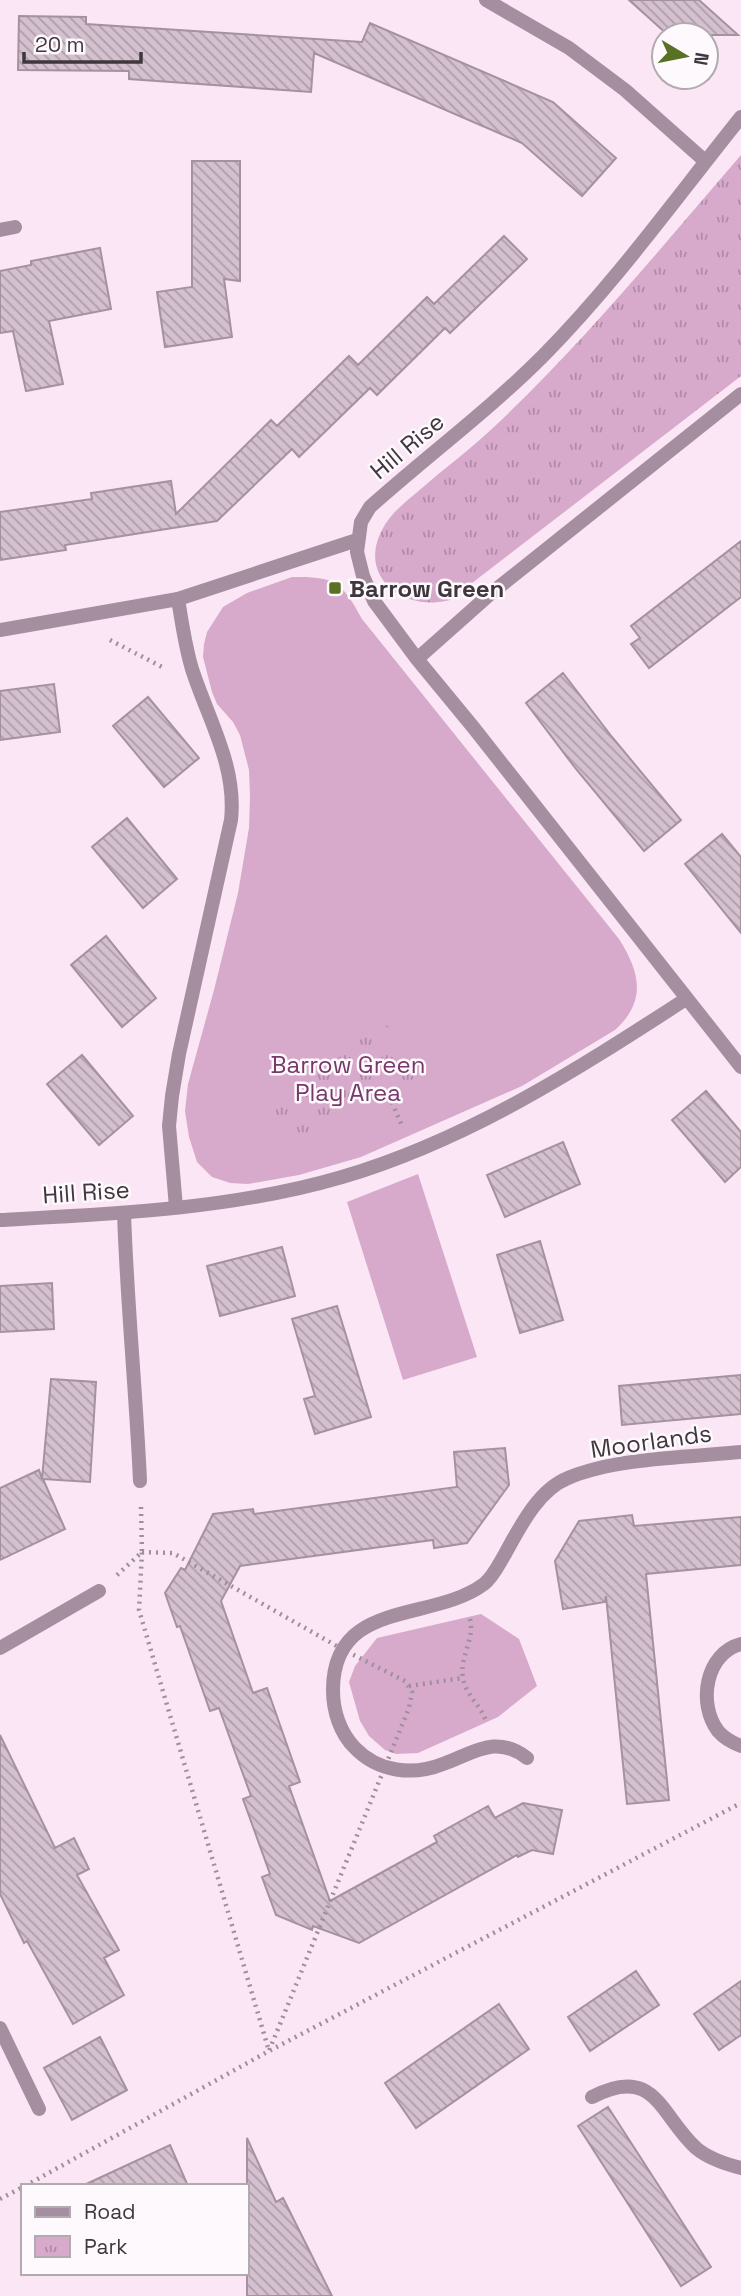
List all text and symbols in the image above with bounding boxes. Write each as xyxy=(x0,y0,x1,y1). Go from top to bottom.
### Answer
scale bar xyxy=(24,21,142,65)
north arrow xyxy=(650,21,720,91)
text: 20 m xyxy=(35,31,85,58)
text: N xyxy=(688,50,715,67)
street label: Hill Rise xyxy=(364,406,450,486)
place label: Barrow Green xyxy=(349,573,504,604)
marker: Barrow Green xyxy=(327,580,343,596)
park label: Barrow Green Play Area xyxy=(271,1049,425,1108)
street label: Hill Rise xyxy=(41,1173,131,1211)
street label: Moorlands xyxy=(588,1417,714,1465)
legend xyxy=(21,2184,248,2275)
text: Road xyxy=(84,2198,136,2225)
text: Park xyxy=(84,2233,128,2260)

